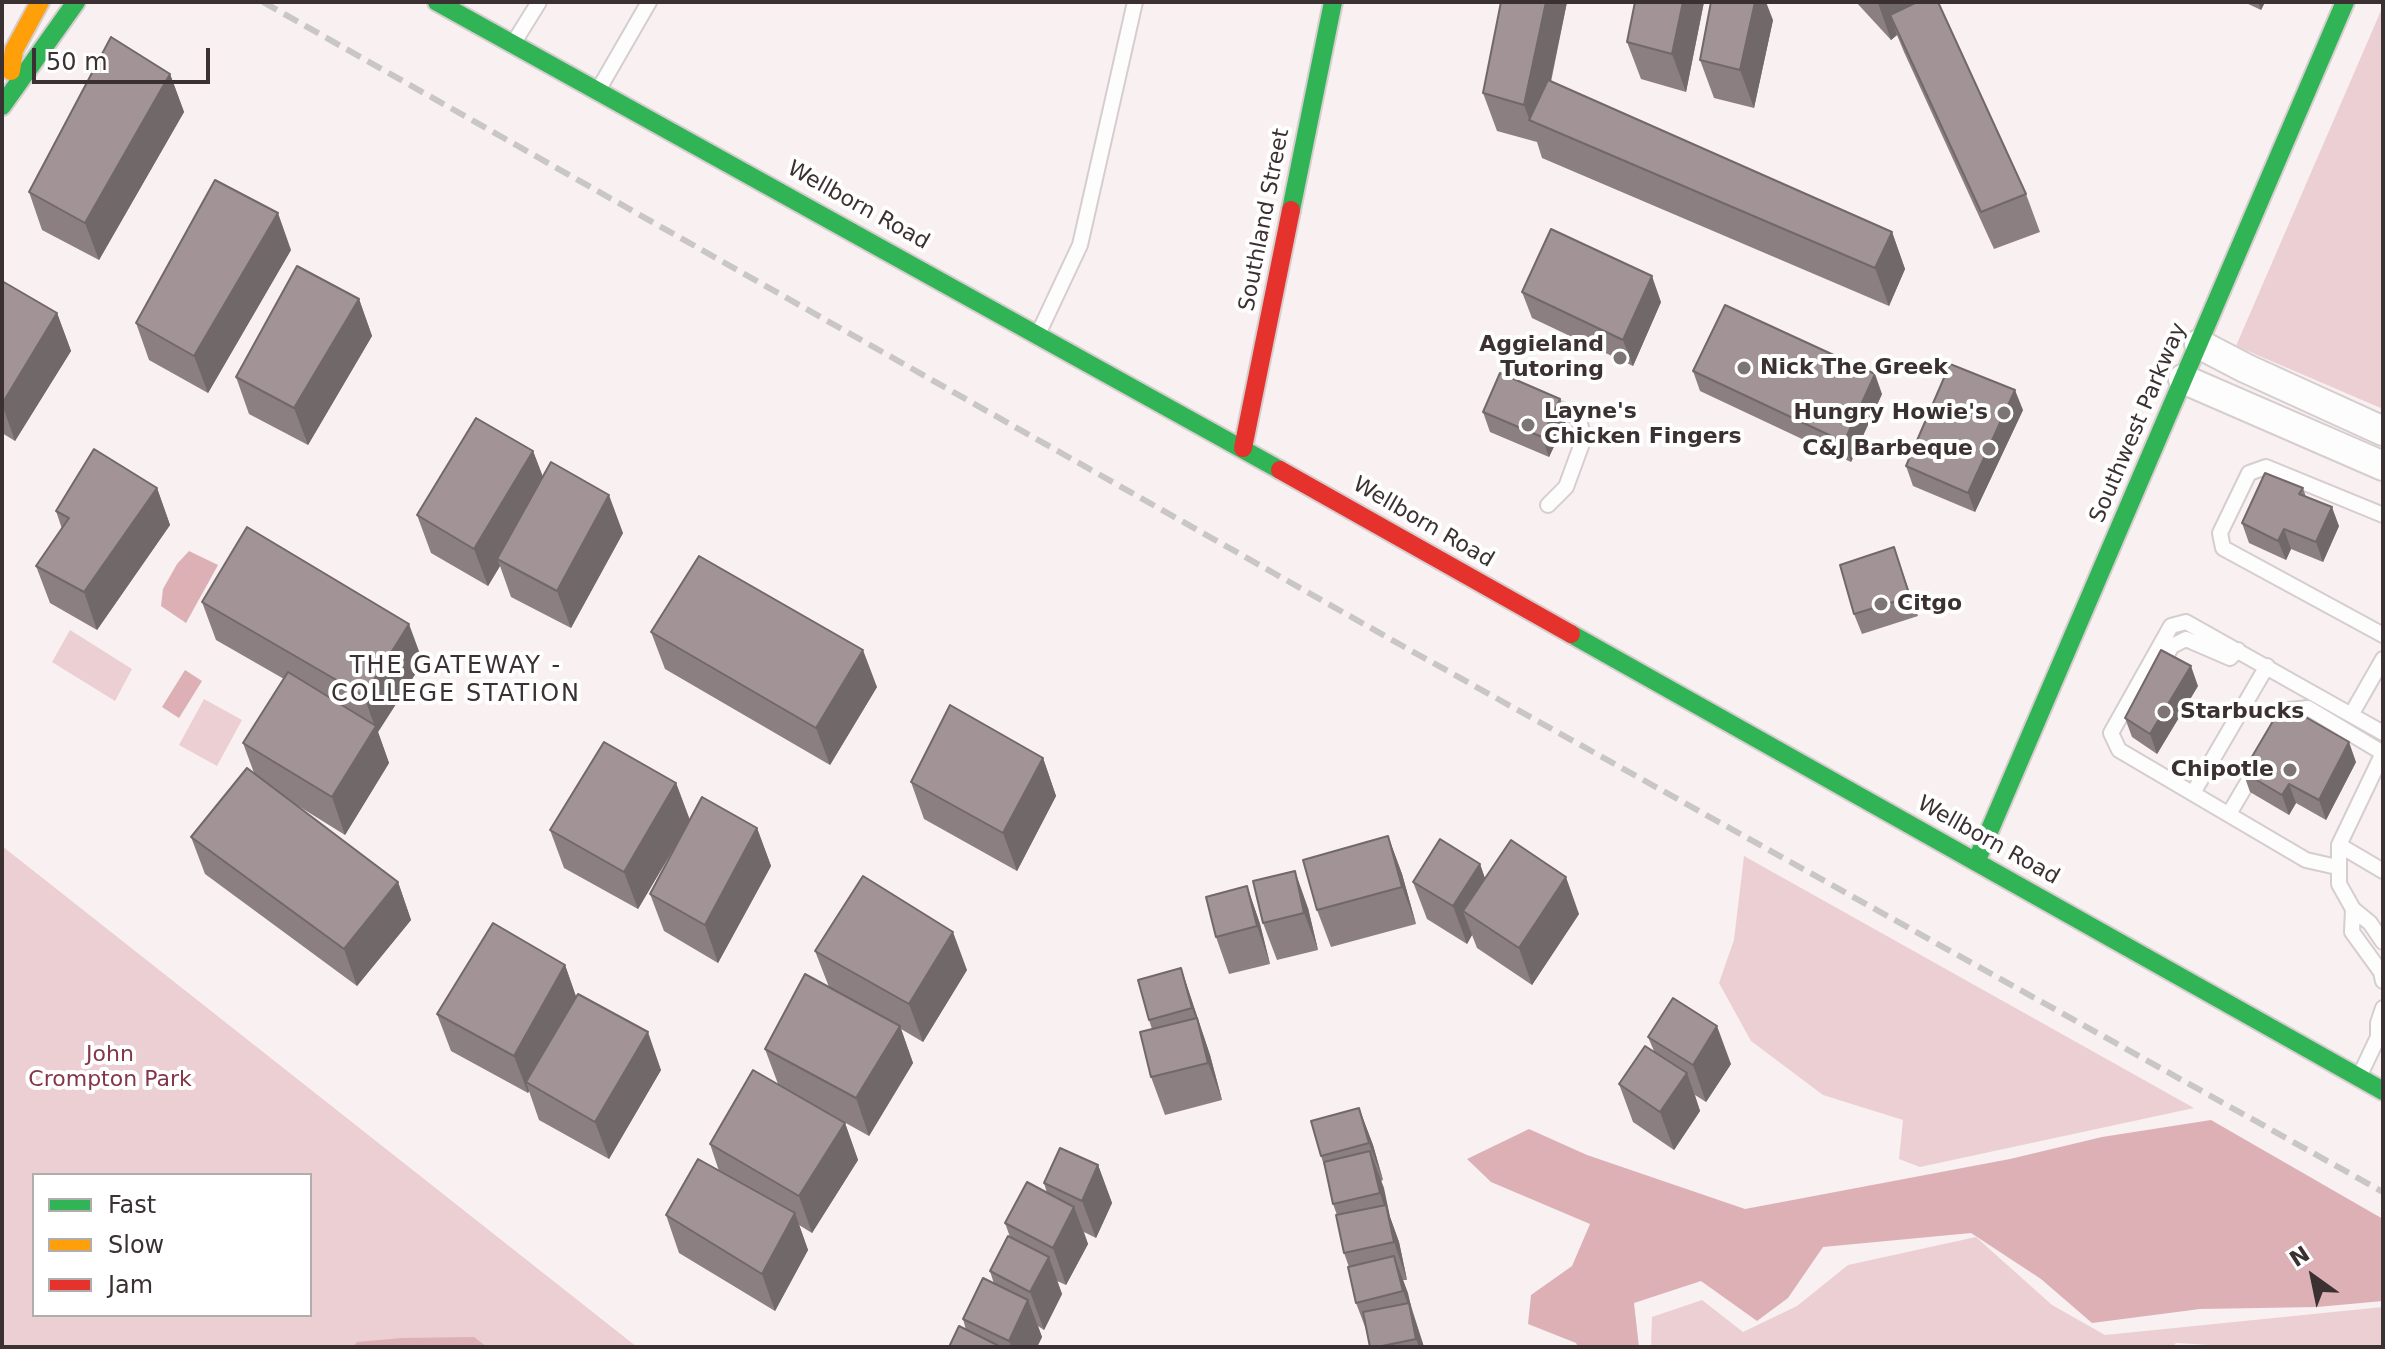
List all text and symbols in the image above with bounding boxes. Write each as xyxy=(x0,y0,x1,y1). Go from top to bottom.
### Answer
scale bar xyxy=(36,32,214,82)
text: 50 m xyxy=(46,48,108,76)
street label: Southland Street xyxy=(1234,127,1296,313)
street label: Wellborn Road xyxy=(782,156,934,256)
street label: Southwest Parkway xyxy=(2085,319,2193,527)
place label: Aggieland Tutoring xyxy=(1479,332,1604,384)
marker: Aggieland Tutoring xyxy=(1611,349,1629,367)
place label: Nick The Greek xyxy=(1760,355,1948,381)
marker: Nick The Greek xyxy=(1735,359,1753,377)
place label: Layne's Chicken Fingers xyxy=(1544,399,1742,450)
place label: Hungry Howie's xyxy=(1794,400,1988,426)
marker: Hungry Howie's xyxy=(1995,404,2013,422)
marker: Layne's Chicken Fingers xyxy=(1519,416,1537,434)
place label: C&J Barbeque xyxy=(1802,436,1973,462)
marker: C&J Barbeque xyxy=(1980,440,1998,458)
street label: Wellborn Road xyxy=(1348,472,1498,574)
place label: Citgo xyxy=(1897,591,1962,617)
marker: Citgo xyxy=(1872,595,1890,613)
district label: THE GATEWAY - COLLEGE STATION xyxy=(331,653,581,709)
place label: Starbucks xyxy=(2180,699,2304,725)
marker: Starbucks xyxy=(2155,703,2173,721)
place label: Chipotle xyxy=(2171,757,2274,783)
marker: Chipotle xyxy=(2281,761,2299,779)
street label: Wellborn Road xyxy=(1912,791,2064,891)
park label: John Crompton Park xyxy=(28,1042,192,1094)
legend xyxy=(32,1173,312,1317)
text: Fast xyxy=(108,1191,156,1219)
text: Slow xyxy=(108,1231,164,1259)
north arrow xyxy=(2273,1237,2353,1317)
text: N xyxy=(2285,1241,2314,1272)
text: Jam xyxy=(108,1271,153,1299)

